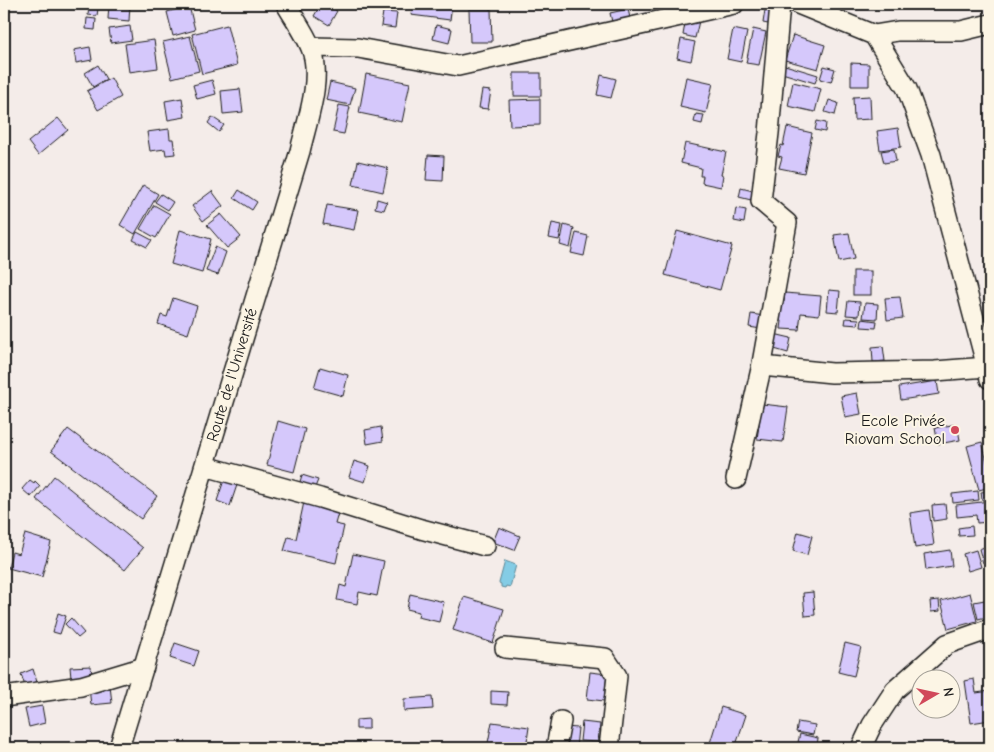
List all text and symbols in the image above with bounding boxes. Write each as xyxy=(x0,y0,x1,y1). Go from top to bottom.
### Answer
street label: Route de l'Université xyxy=(203,306,261,444)
place label: Ecole Privée Riovam School xyxy=(845,412,945,448)
marker: Ecole Privée Riovam School xyxy=(949,424,961,436)
north arrow xyxy=(912,670,962,720)
text: N xyxy=(939,686,957,698)

